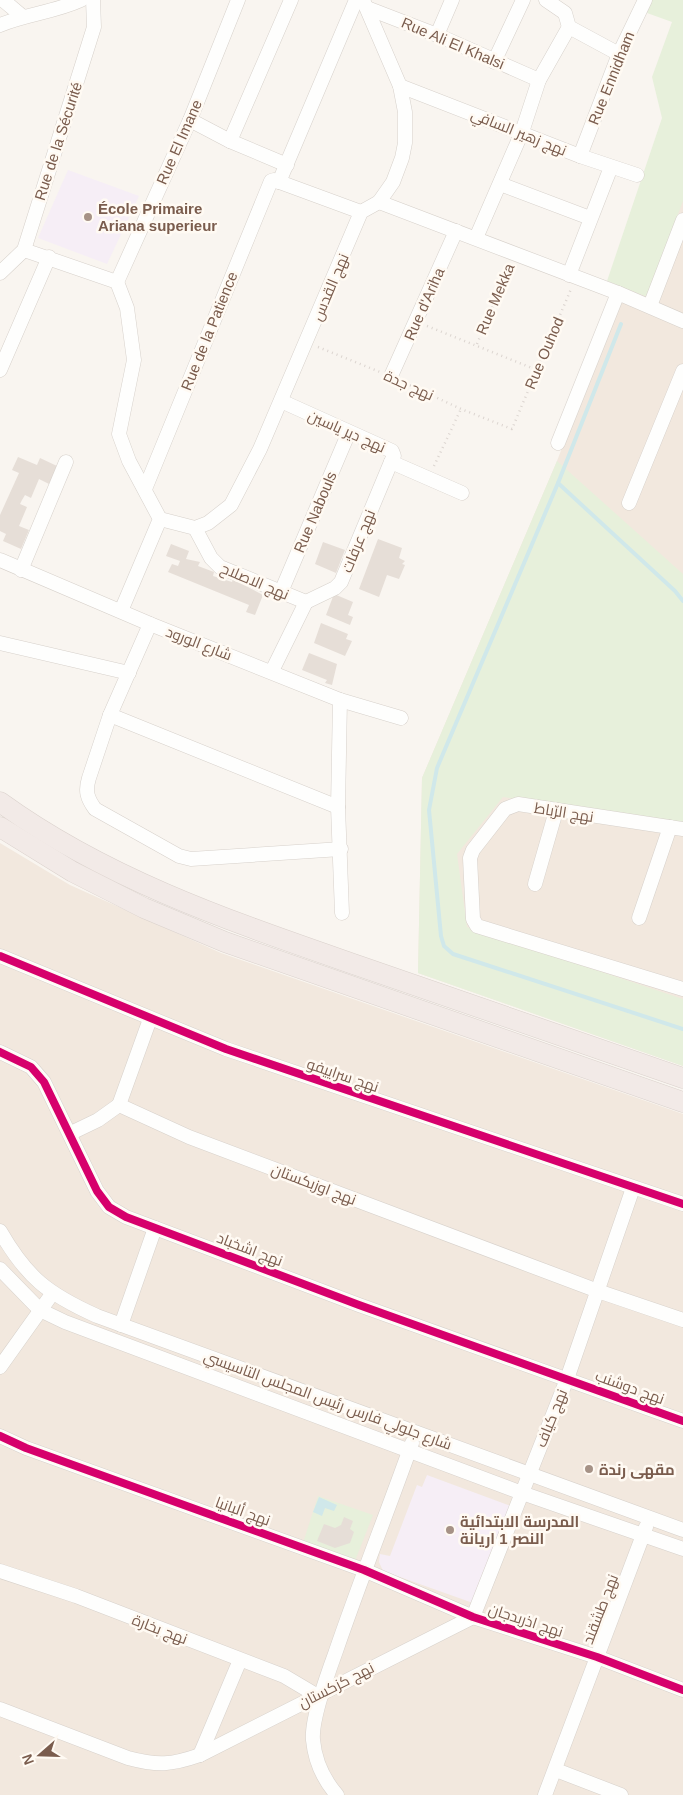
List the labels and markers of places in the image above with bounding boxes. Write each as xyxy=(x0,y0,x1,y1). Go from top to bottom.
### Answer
place label: École Primaire Ariana superieur xyxy=(98,200,217,234)
marker: École Primaire Ariana superieur xyxy=(82,211,94,223)
place label: مقهى رندة xyxy=(599,1461,675,1479)
marker: مقهى رندة xyxy=(583,1463,595,1475)
place label: المدرسة الابتدائية النصر 1 اريانة xyxy=(460,1513,579,1548)
marker: المدرسة الابتدائية النصر 1 اريانة xyxy=(444,1524,456,1536)

